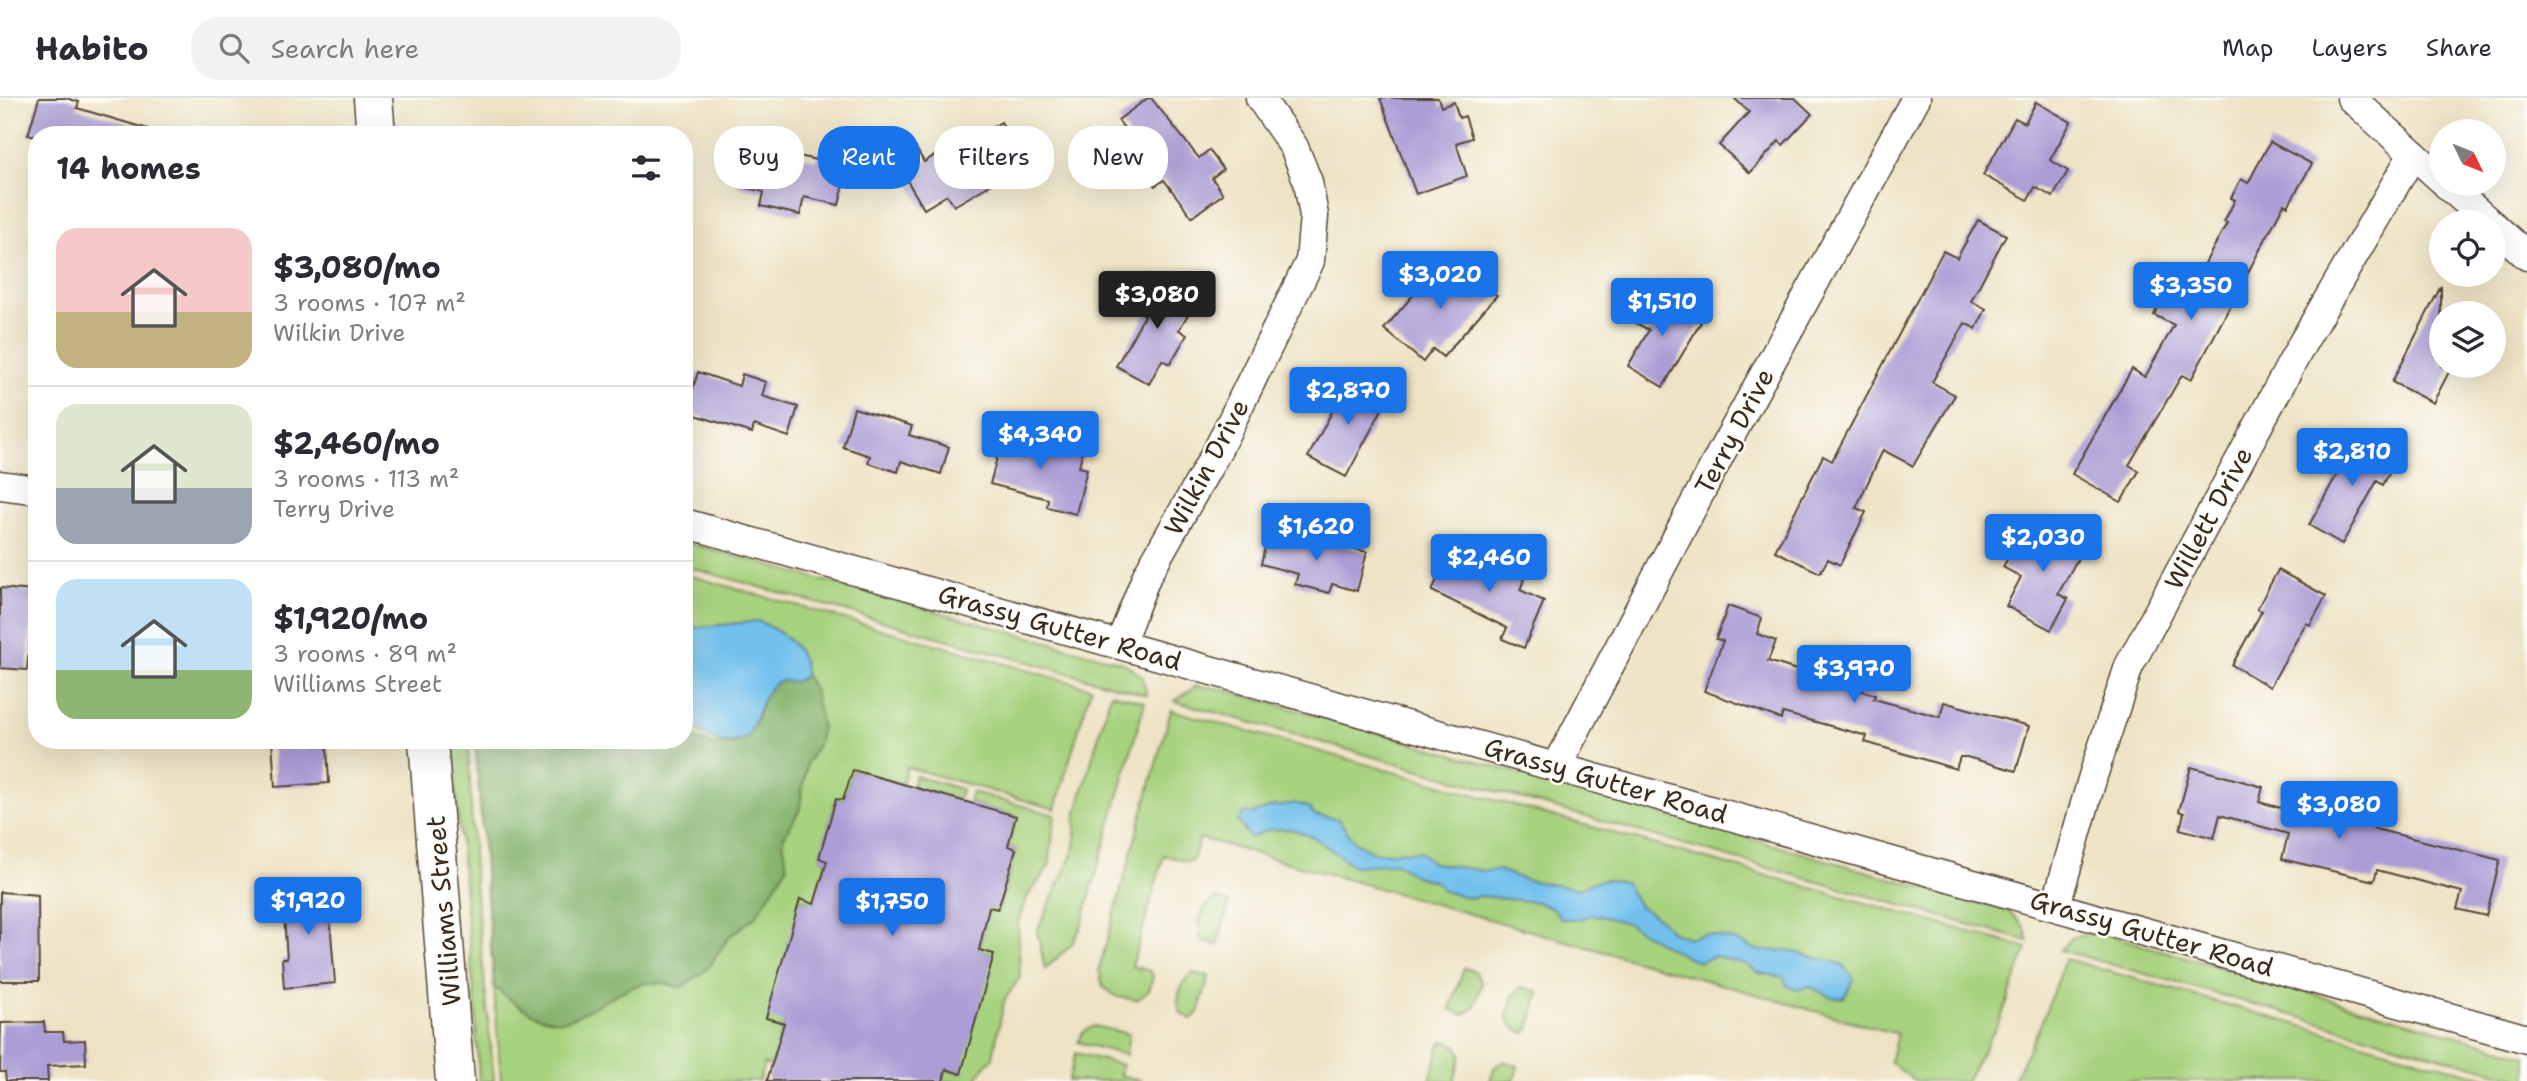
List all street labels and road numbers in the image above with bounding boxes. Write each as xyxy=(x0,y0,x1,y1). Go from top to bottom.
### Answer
street label: Terry Drive xyxy=(1686,362,1782,500)
street label: Wilkin Drive xyxy=(1155,393,1257,541)
street label: Willett Drive xyxy=(2156,441,2260,595)
street label: Grassy Gutter Road xyxy=(934,576,1186,678)
street label: Grassy Gutter Road xyxy=(1480,729,1732,831)
street label: Williams Street xyxy=(417,814,469,1008)
street label: Grassy Gutter Road xyxy=(2026,882,2278,984)

